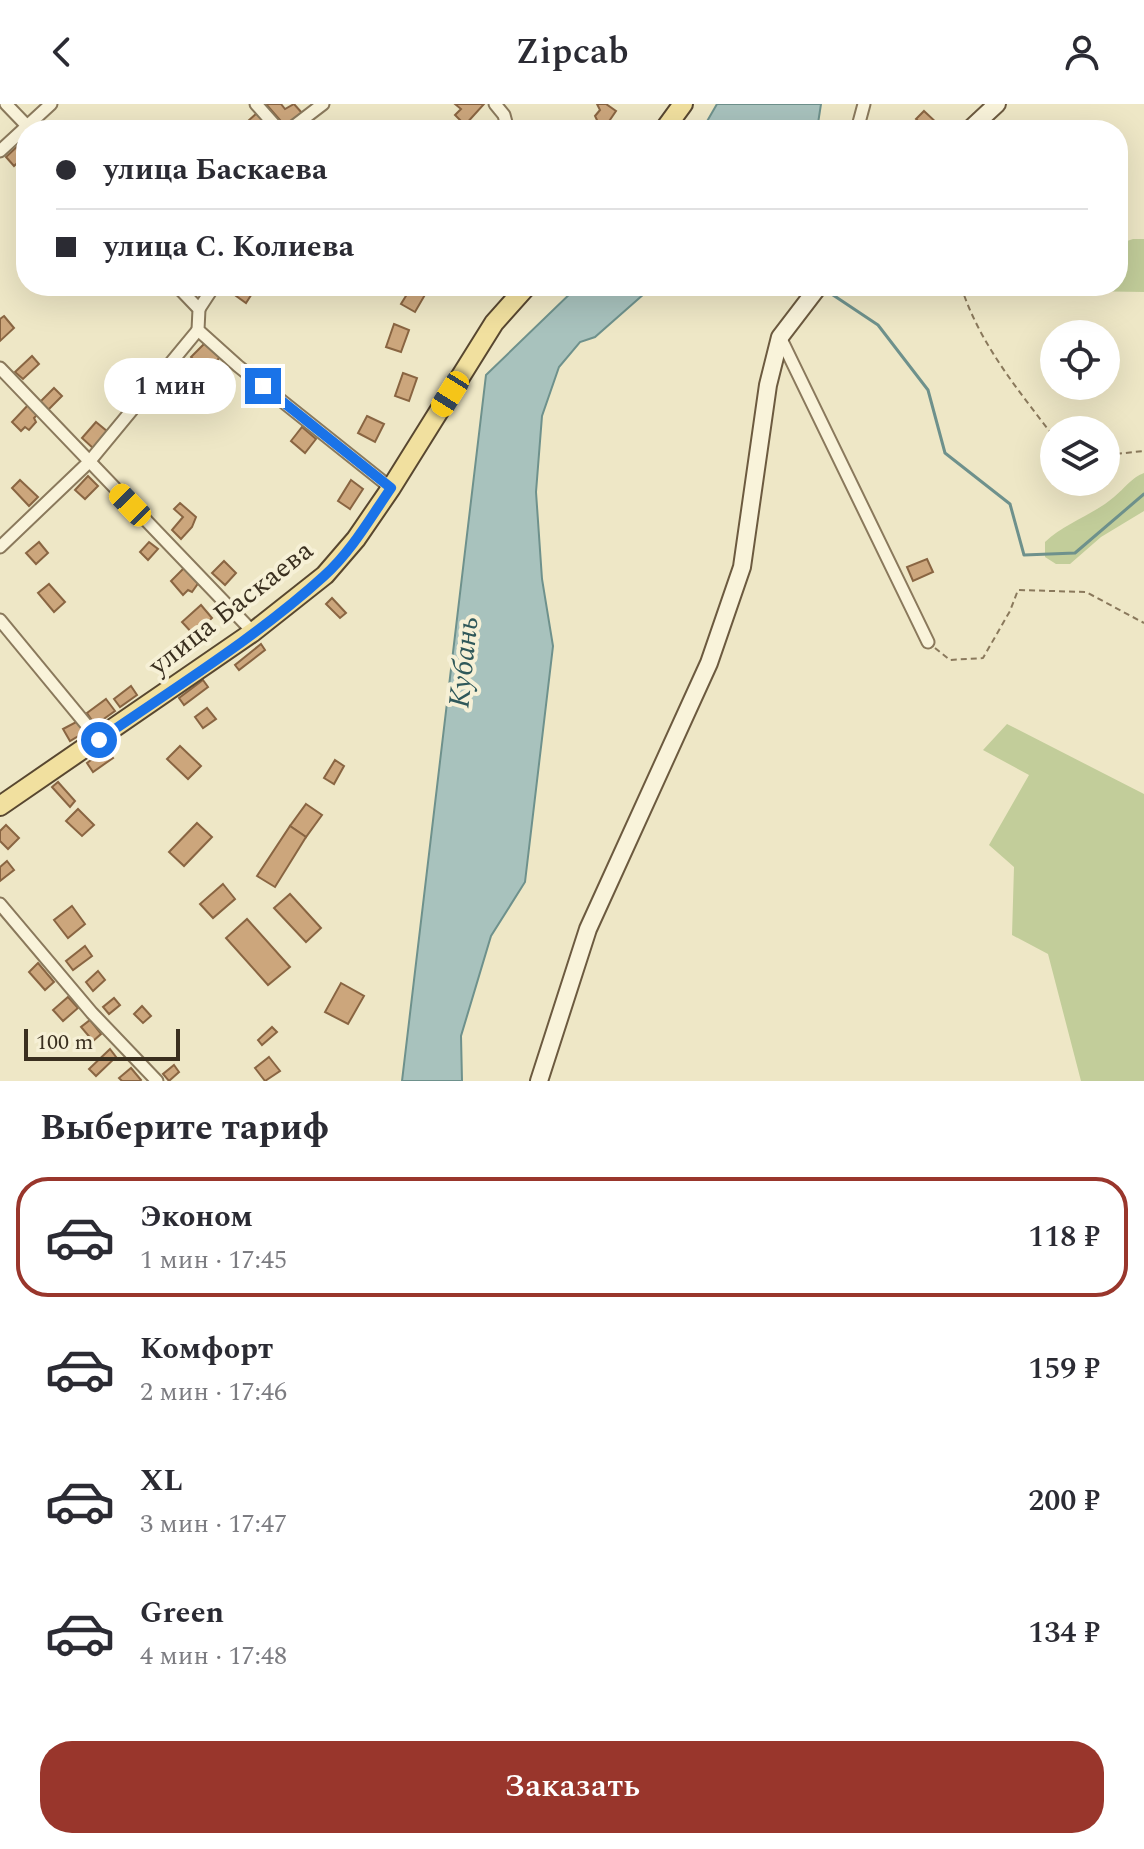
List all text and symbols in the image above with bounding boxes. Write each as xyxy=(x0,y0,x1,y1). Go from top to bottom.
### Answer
text: Zipcab xyxy=(515,25,629,80)
icon: back xyxy=(40,30,84,74)
icon: person xyxy=(1060,30,1104,74)
text: улица Баскаева xyxy=(104,147,328,193)
text: улица С. Колиева xyxy=(104,224,354,270)
map controls xyxy=(1040,320,1120,496)
button: locate xyxy=(1040,320,1120,400)
callout: 1 мин xyxy=(103,358,235,414)
text: 1 мин xyxy=(134,366,206,406)
car xyxy=(427,367,473,421)
route end xyxy=(245,368,281,404)
button: layers xyxy=(1040,416,1120,496)
car xyxy=(105,479,155,531)
street label: улица Баскаева xyxy=(138,529,323,687)
water label: Кубань xyxy=(436,614,492,710)
route start xyxy=(81,722,117,758)
scale bar xyxy=(24,1025,180,1061)
text: 100 m xyxy=(36,1026,93,1059)
text: Выберите тариф xyxy=(40,1101,329,1156)
text: Эконом xyxy=(140,1194,253,1240)
icon: car xyxy=(44,1201,116,1273)
text: 118 ₽ xyxy=(1028,1214,1100,1260)
text: 1 мин · 17:45 xyxy=(140,1240,287,1280)
text: Комфорт xyxy=(140,1326,273,1372)
icon: car xyxy=(44,1333,116,1405)
text: 159 ₽ xyxy=(1028,1346,1100,1392)
text: 2 мин · 17:46 xyxy=(140,1372,287,1412)
text: XL xyxy=(140,1458,183,1504)
icon: car xyxy=(44,1465,116,1537)
text: 200 ₽ xyxy=(1028,1478,1100,1524)
text: 3 мин · 17:47 xyxy=(140,1504,287,1544)
text: Green xyxy=(140,1590,224,1636)
icon: car xyxy=(44,1597,116,1669)
text: 134 ₽ xyxy=(1028,1610,1100,1656)
text: 4 мин · 17:48 xyxy=(140,1636,287,1676)
button: Заказать xyxy=(40,1741,1104,1833)

